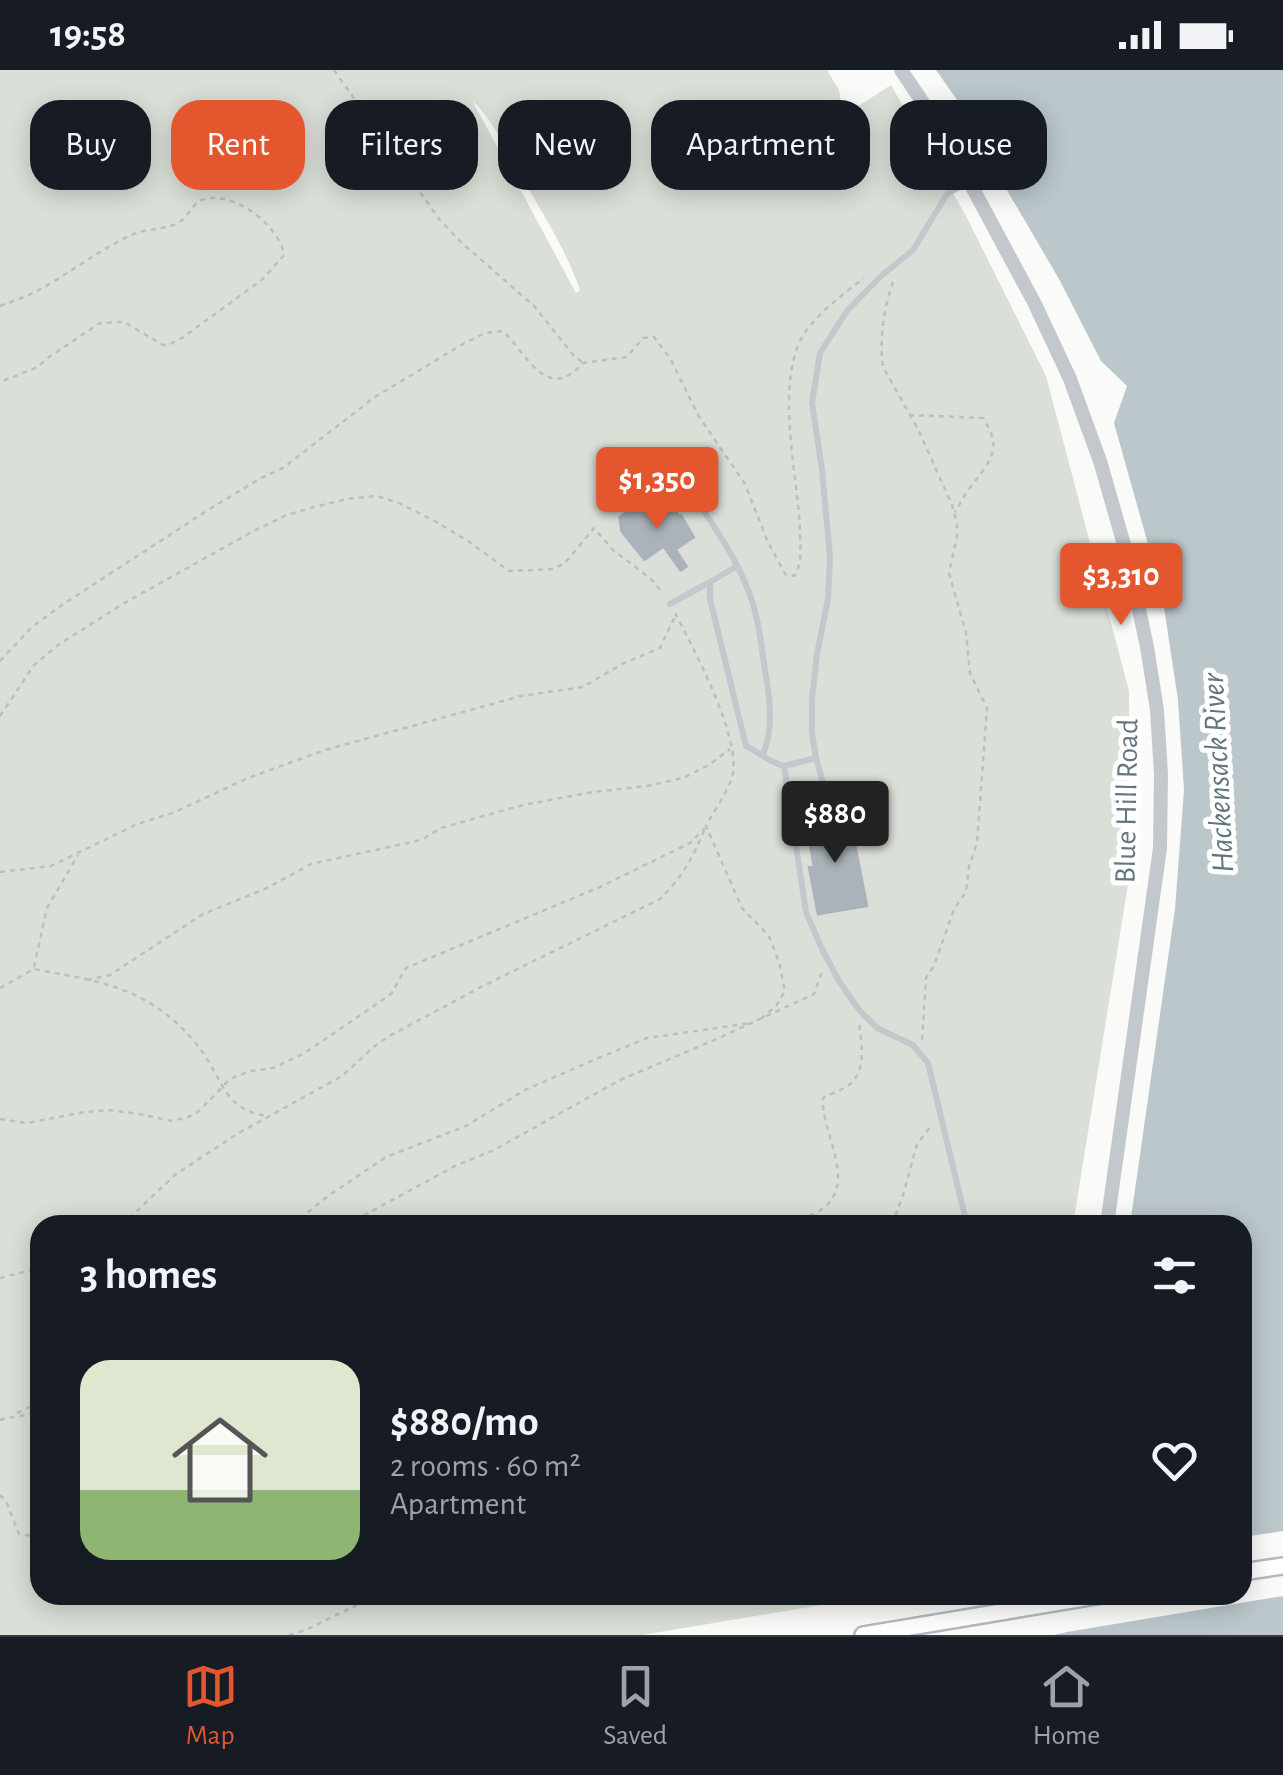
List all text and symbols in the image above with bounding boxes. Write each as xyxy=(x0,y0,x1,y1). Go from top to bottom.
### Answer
text: 19:58 xyxy=(50,16,126,54)
chip: Buy xyxy=(30,100,151,190)
chip: Rent xyxy=(171,100,305,190)
chip: Filters xyxy=(325,100,478,190)
chip: New xyxy=(498,100,631,190)
chip: Apartment xyxy=(651,100,870,190)
chip: House xyxy=(890,100,1047,190)
pin: $1,350 xyxy=(576,447,738,532)
text: $1,350 xyxy=(618,463,696,495)
pin: $3,310 xyxy=(1040,543,1202,628)
text: $3,310 xyxy=(1082,559,1160,591)
water label: Hackensack River xyxy=(1197,671,1239,874)
street label: Blue Hill Road xyxy=(1111,718,1143,884)
pin: $880 xyxy=(776,781,894,866)
text: $880 xyxy=(804,797,866,829)
icon: filters xyxy=(1147,1248,1202,1303)
text: 3 homes xyxy=(80,1254,217,1296)
icon: home xyxy=(160,1400,280,1520)
text: $880/mo xyxy=(390,1401,539,1443)
icon: heart xyxy=(1147,1433,1202,1488)
text: 2 rooms · 60 m² xyxy=(390,1450,581,1482)
text: Apartment xyxy=(390,1488,526,1520)
tab: Map xyxy=(183,1659,238,1753)
tab: Saved xyxy=(603,1659,667,1753)
tab: Home xyxy=(1033,1659,1100,1753)

